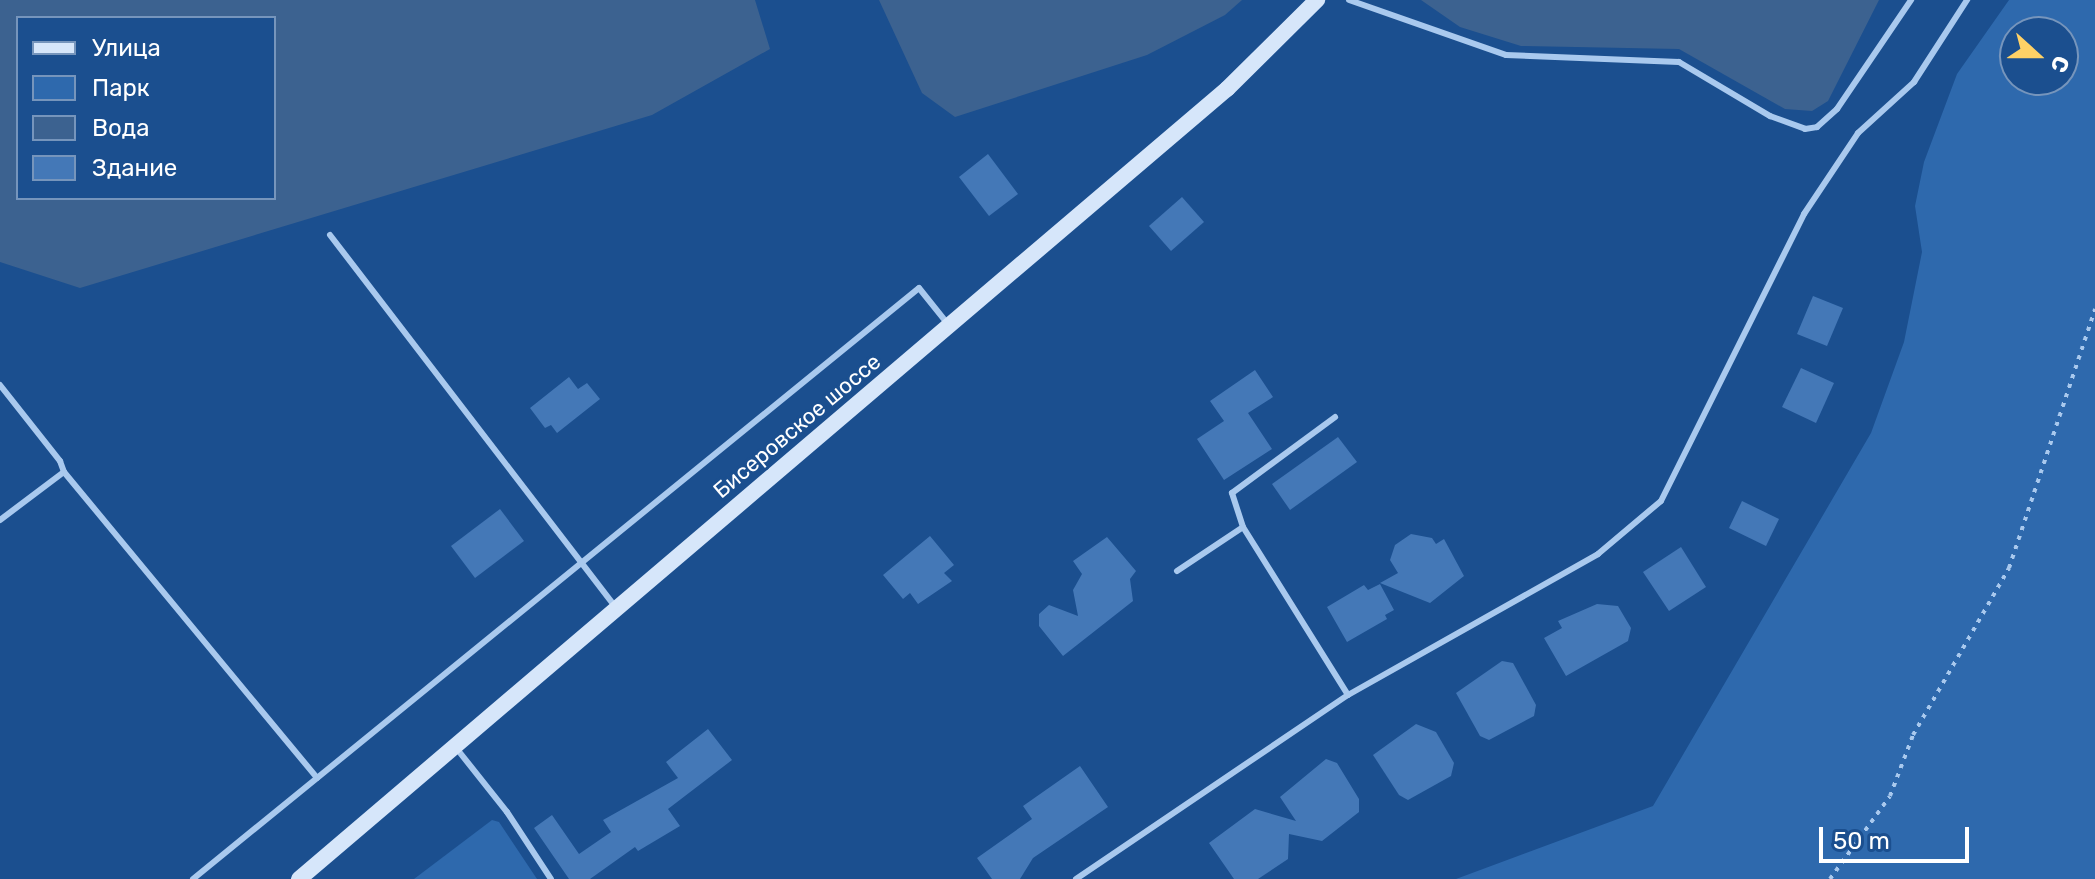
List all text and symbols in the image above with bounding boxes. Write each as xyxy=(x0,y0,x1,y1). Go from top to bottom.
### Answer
legend xyxy=(16,16,276,200)
north arrow xyxy=(1999,16,2079,96)
text: Улица xyxy=(92,34,161,62)
text: С xyxy=(2045,52,2075,76)
text: Парк xyxy=(92,74,150,102)
text: Вода xyxy=(92,114,149,142)
text: Здание xyxy=(92,154,177,182)
street label: Бисеровское шоссе xyxy=(708,348,886,504)
scale bar xyxy=(1823,811,1973,861)
text: 50 m xyxy=(1833,827,1890,855)

